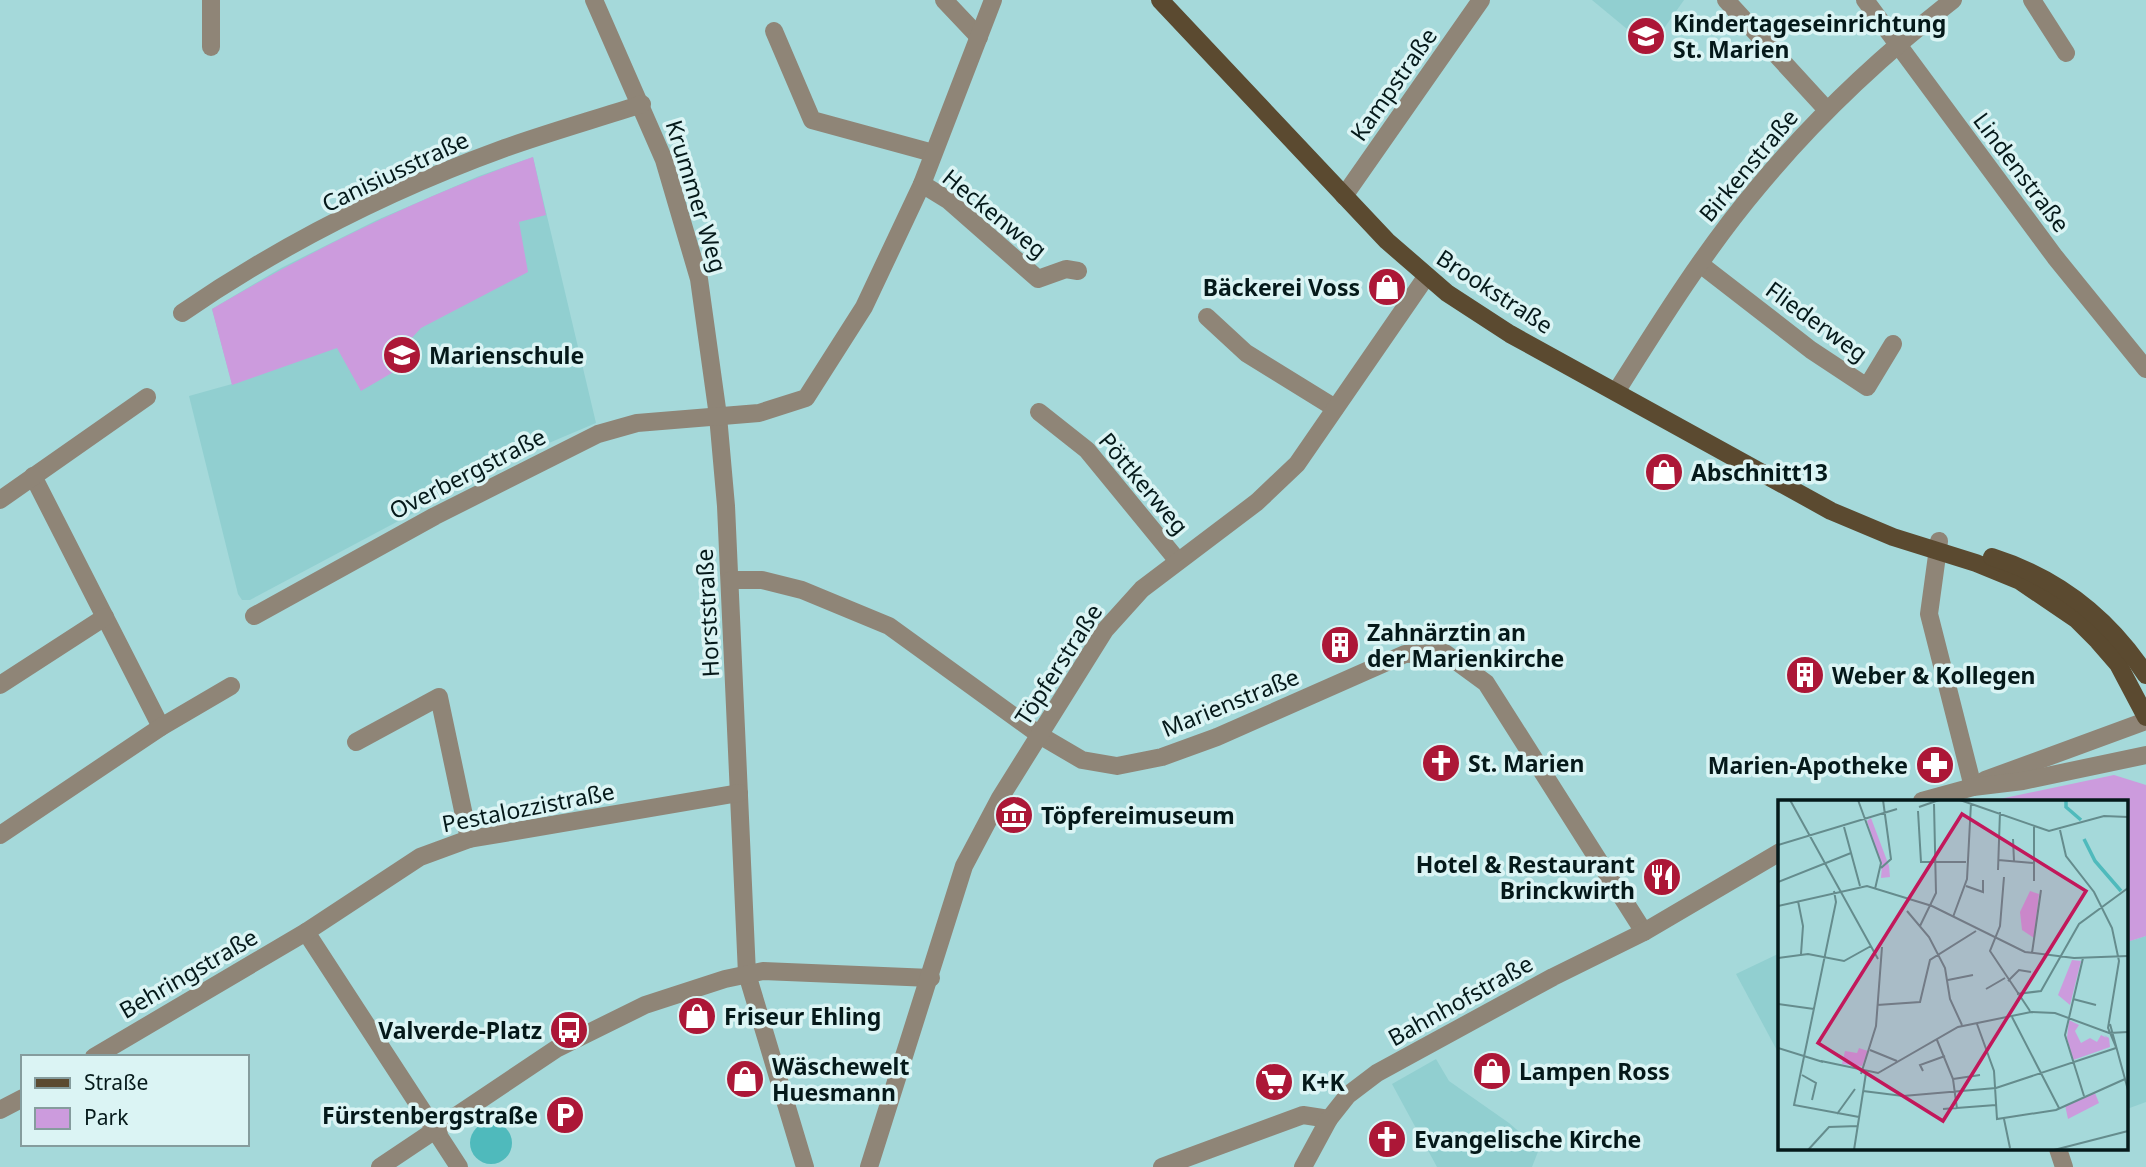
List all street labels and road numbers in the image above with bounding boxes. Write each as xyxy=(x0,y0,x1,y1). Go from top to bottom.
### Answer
street label: Kampstraße xyxy=(1342,21,1444,147)
street label: Birkenstraße xyxy=(1691,102,1805,228)
street label: Lindenstraße xyxy=(1966,106,2078,238)
street label: Krummer Weg xyxy=(659,116,735,276)
street label: Canisiusstraße xyxy=(316,123,474,219)
street label: Heckenweg xyxy=(936,161,1054,265)
street label: Brookstraße xyxy=(1431,241,1559,341)
street label: Fliederweg xyxy=(1760,273,1874,369)
street label: Overbergstraße xyxy=(383,420,551,526)
street label: Pöttkerweg xyxy=(1092,425,1196,541)
street label: Horststraße xyxy=(688,548,726,678)
street label: Töpferstraße xyxy=(1007,597,1109,731)
street label: Marienstraße xyxy=(1157,660,1303,744)
street label: Pestalozzistraße xyxy=(439,775,617,839)
street label: Behringstraße xyxy=(113,920,263,1026)
street label: Bahnhofstraße xyxy=(1382,947,1538,1053)

